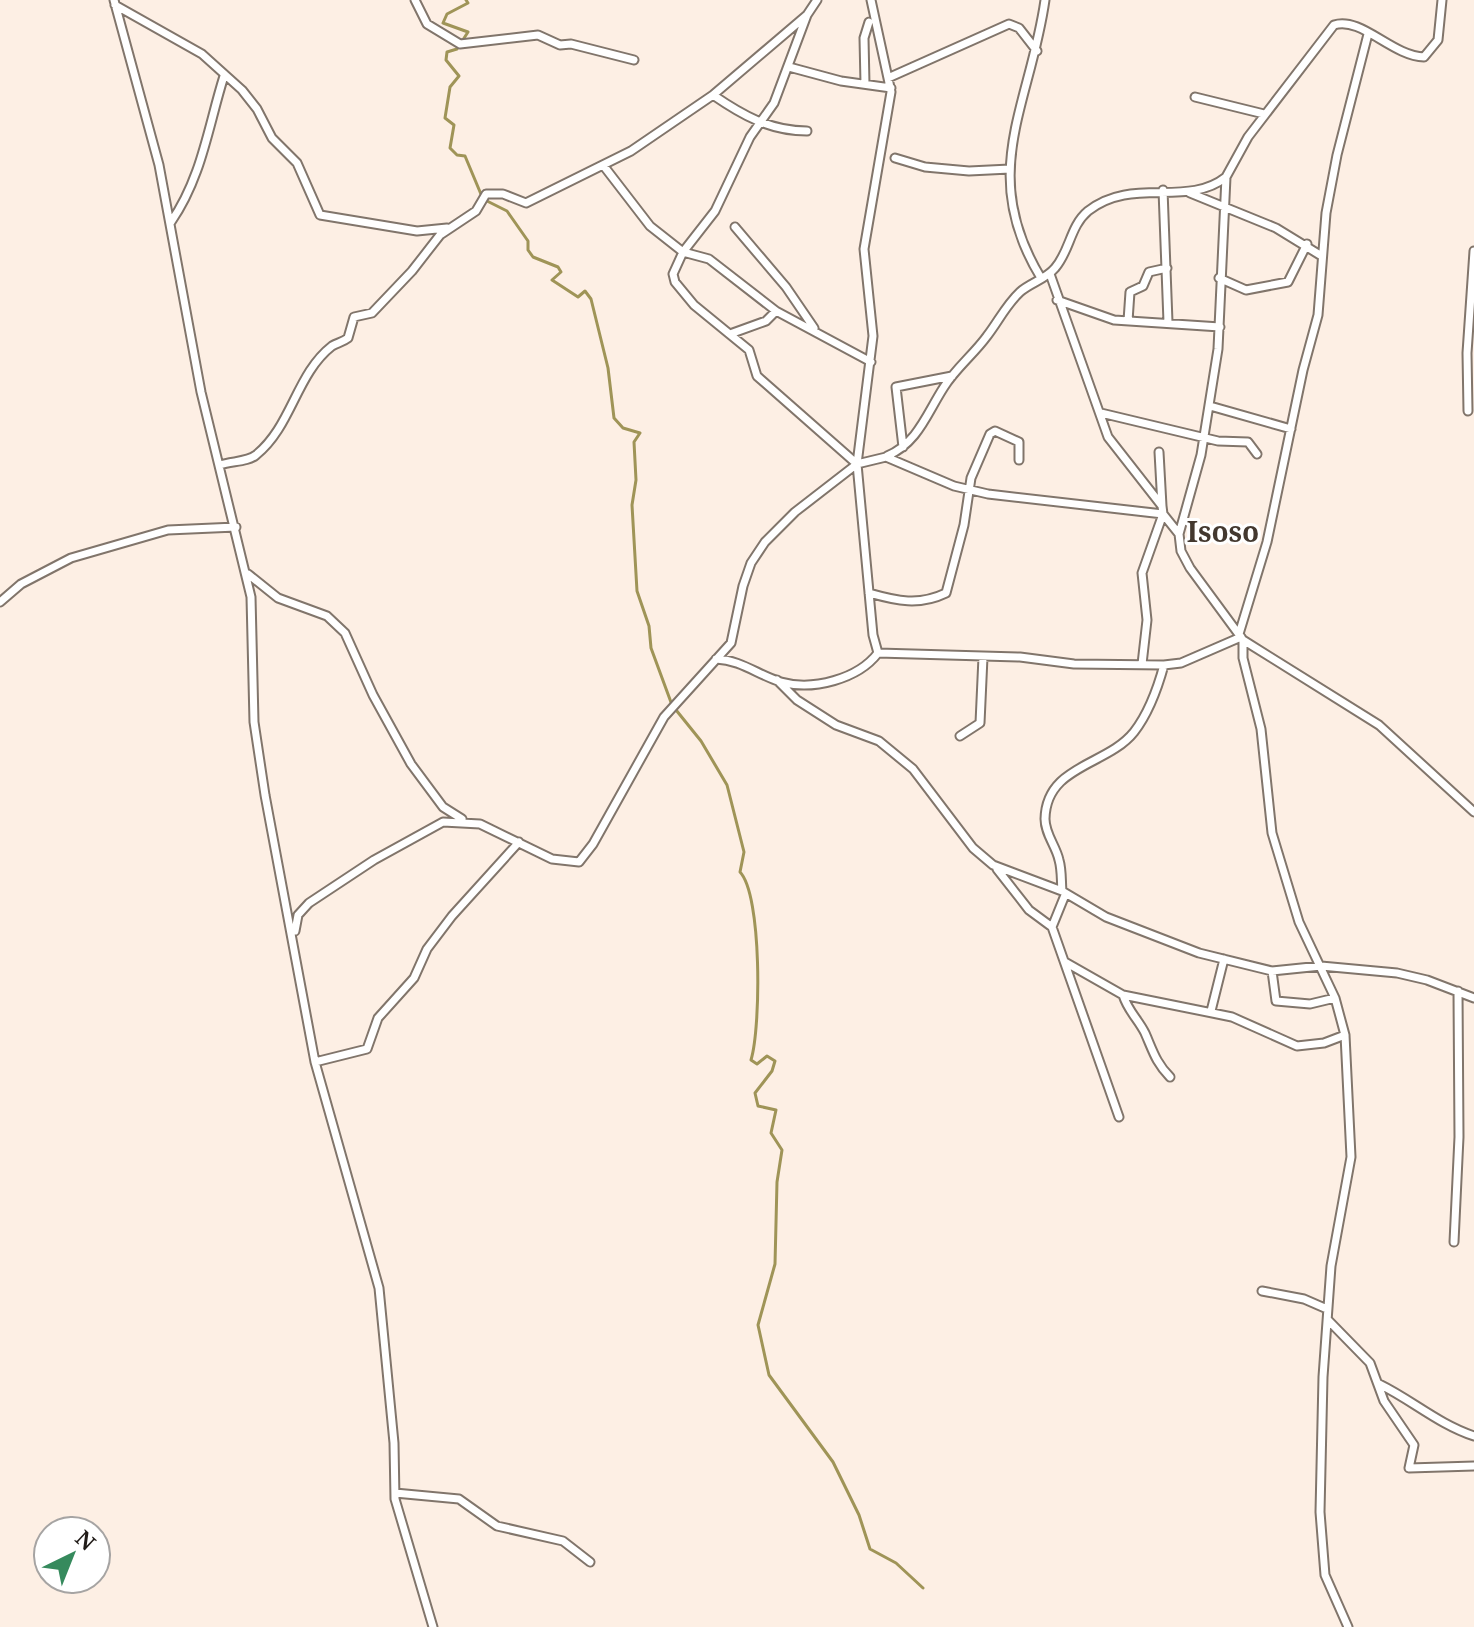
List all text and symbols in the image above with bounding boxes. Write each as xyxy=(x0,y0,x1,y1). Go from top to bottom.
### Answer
district label: Isoso xyxy=(1187,512,1259,550)
north arrow xyxy=(32,1515,112,1595)
text: N xyxy=(70,1523,103,1557)

